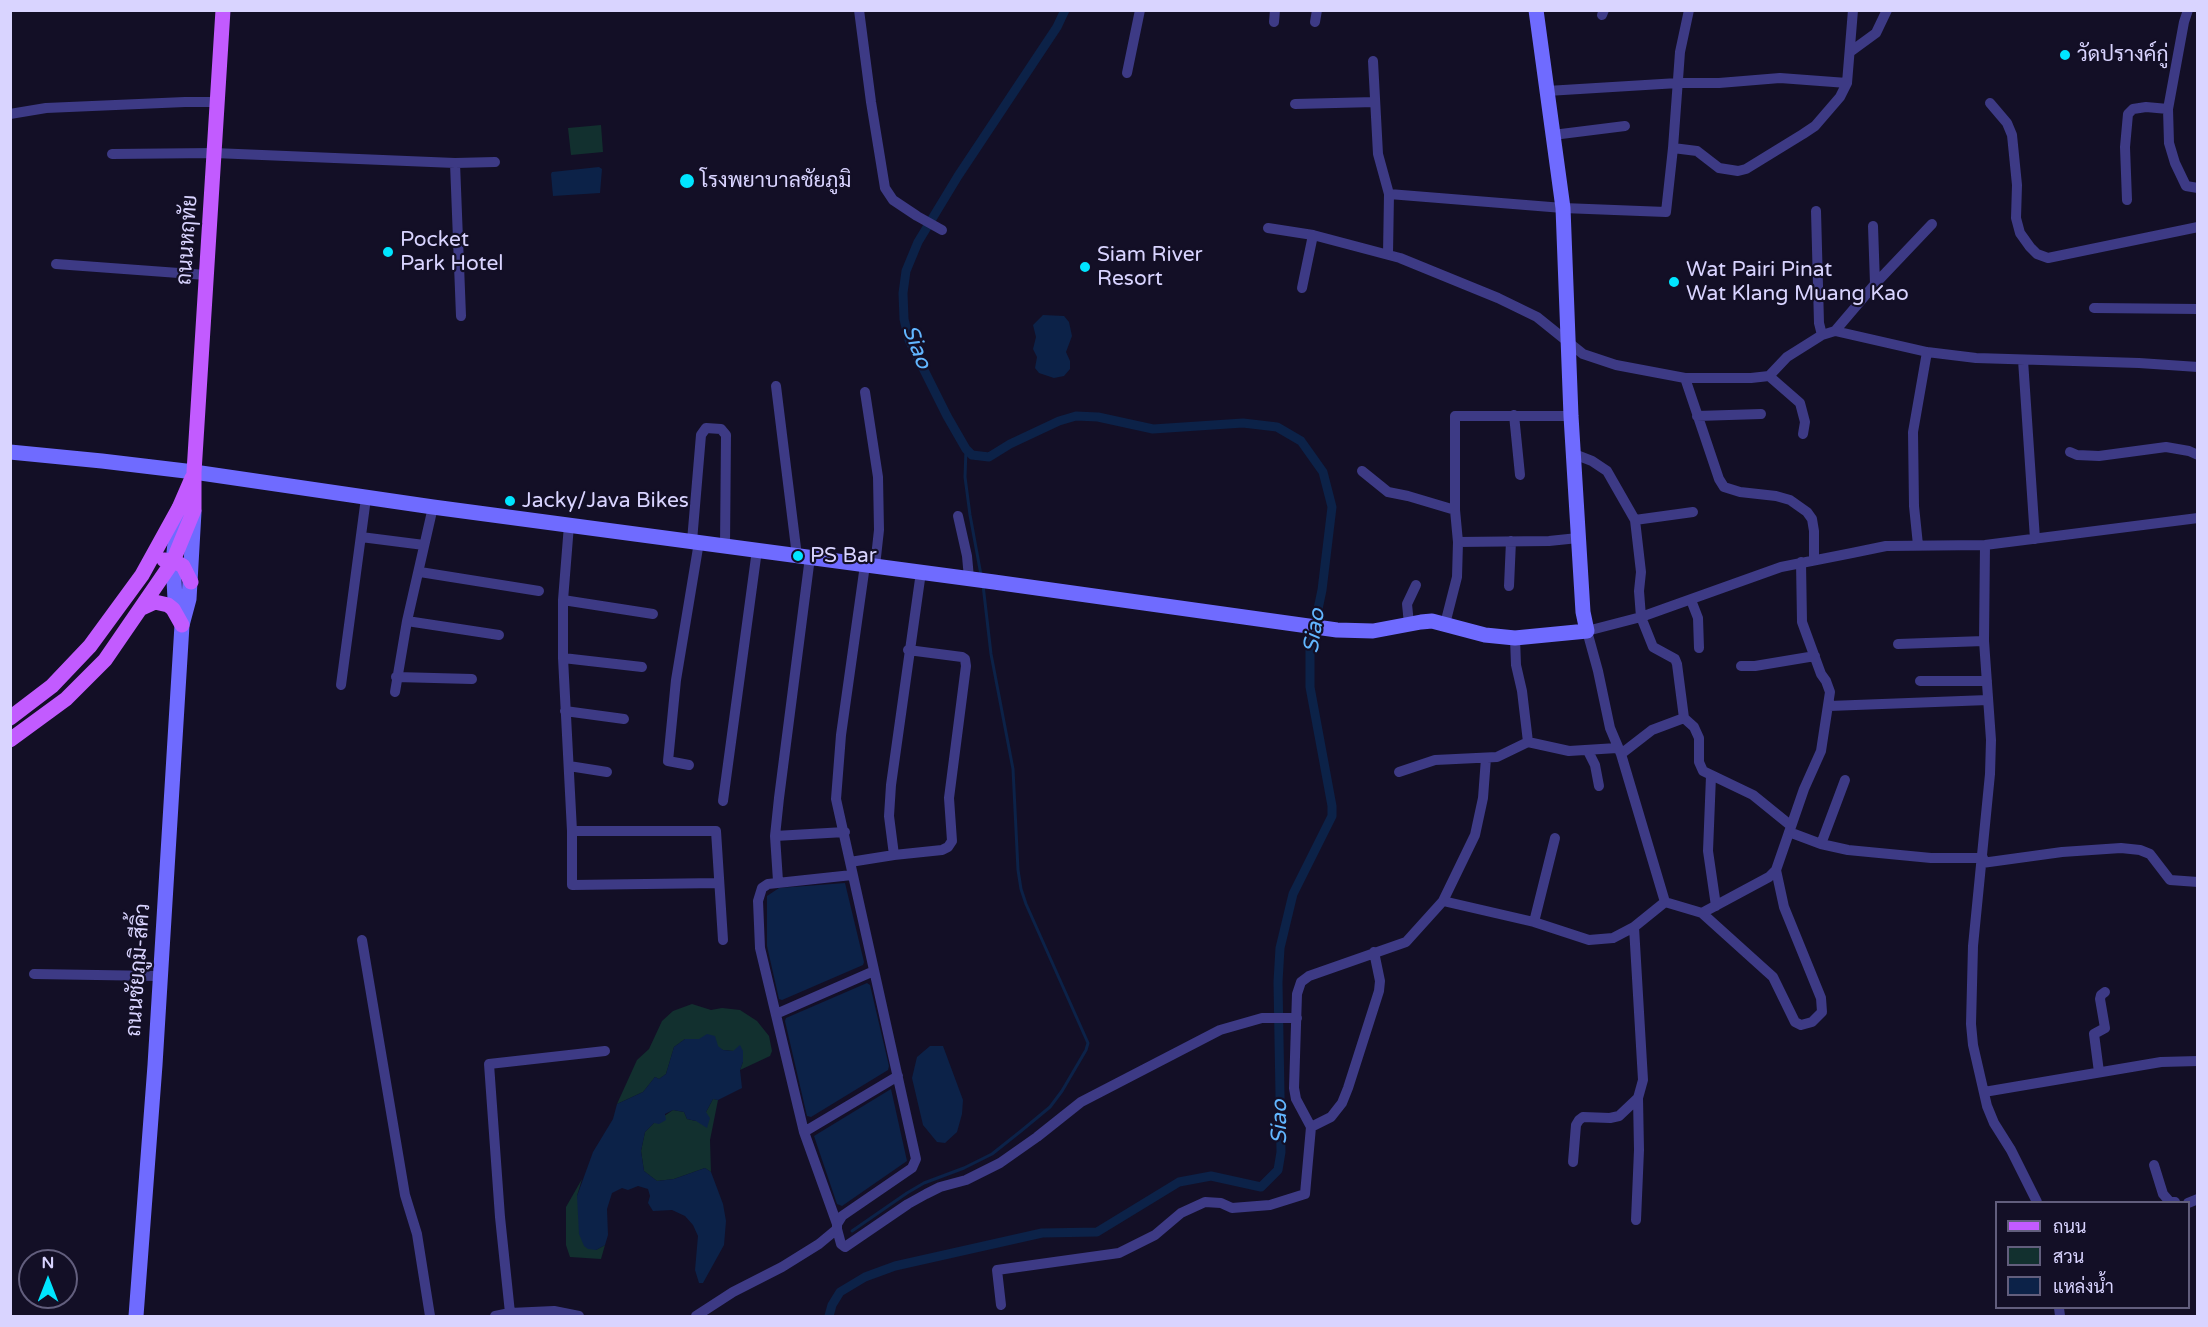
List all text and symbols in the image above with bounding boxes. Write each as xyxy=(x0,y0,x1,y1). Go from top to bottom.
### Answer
place label: วัดปรางค์กู่ xyxy=(2077,42,2169,68)
marker: วัดปรางค์กู่ xyxy=(2058,48,2072,62)
place label: โรงพยาบาลชัยภูมิ xyxy=(700,168,851,194)
marker: โรงพยาบาลชัยภูมิ xyxy=(678,172,696,190)
street label: ถนนหฤทัย xyxy=(172,194,204,286)
place label: Pocket Park Hotel xyxy=(400,227,504,277)
place label: Siam River Resort xyxy=(1097,242,1203,292)
marker: Pocket Park Hotel xyxy=(381,245,395,259)
place label: Wat Pairi Pinat Wat Klang Muang Kao xyxy=(1686,257,1909,307)
marker: Siam River Resort xyxy=(1078,260,1092,274)
marker: Wat Pairi Pinat Wat Klang Muang Kao xyxy=(1667,275,1681,289)
water label: Siao xyxy=(896,321,936,373)
place label: Jacky/Java Bikes xyxy=(522,488,689,514)
marker: Jacky/Java Bikes xyxy=(503,494,517,508)
place label: PS Bar xyxy=(810,543,877,569)
marker: PS Bar xyxy=(791,549,805,563)
water label: Siao xyxy=(1298,607,1332,655)
street label: ถนนชัยภูมิ-สีคิ้ว xyxy=(122,902,156,1038)
water label: Siao xyxy=(1267,1100,1293,1144)
legend xyxy=(1995,1201,2190,1309)
text: ถนน xyxy=(2053,1216,2086,1238)
text: สวน xyxy=(2053,1246,2084,1268)
north arrow xyxy=(18,1249,78,1309)
text: N xyxy=(42,1253,54,1273)
text: แหล่งน้ำ xyxy=(2053,1276,2114,1298)

